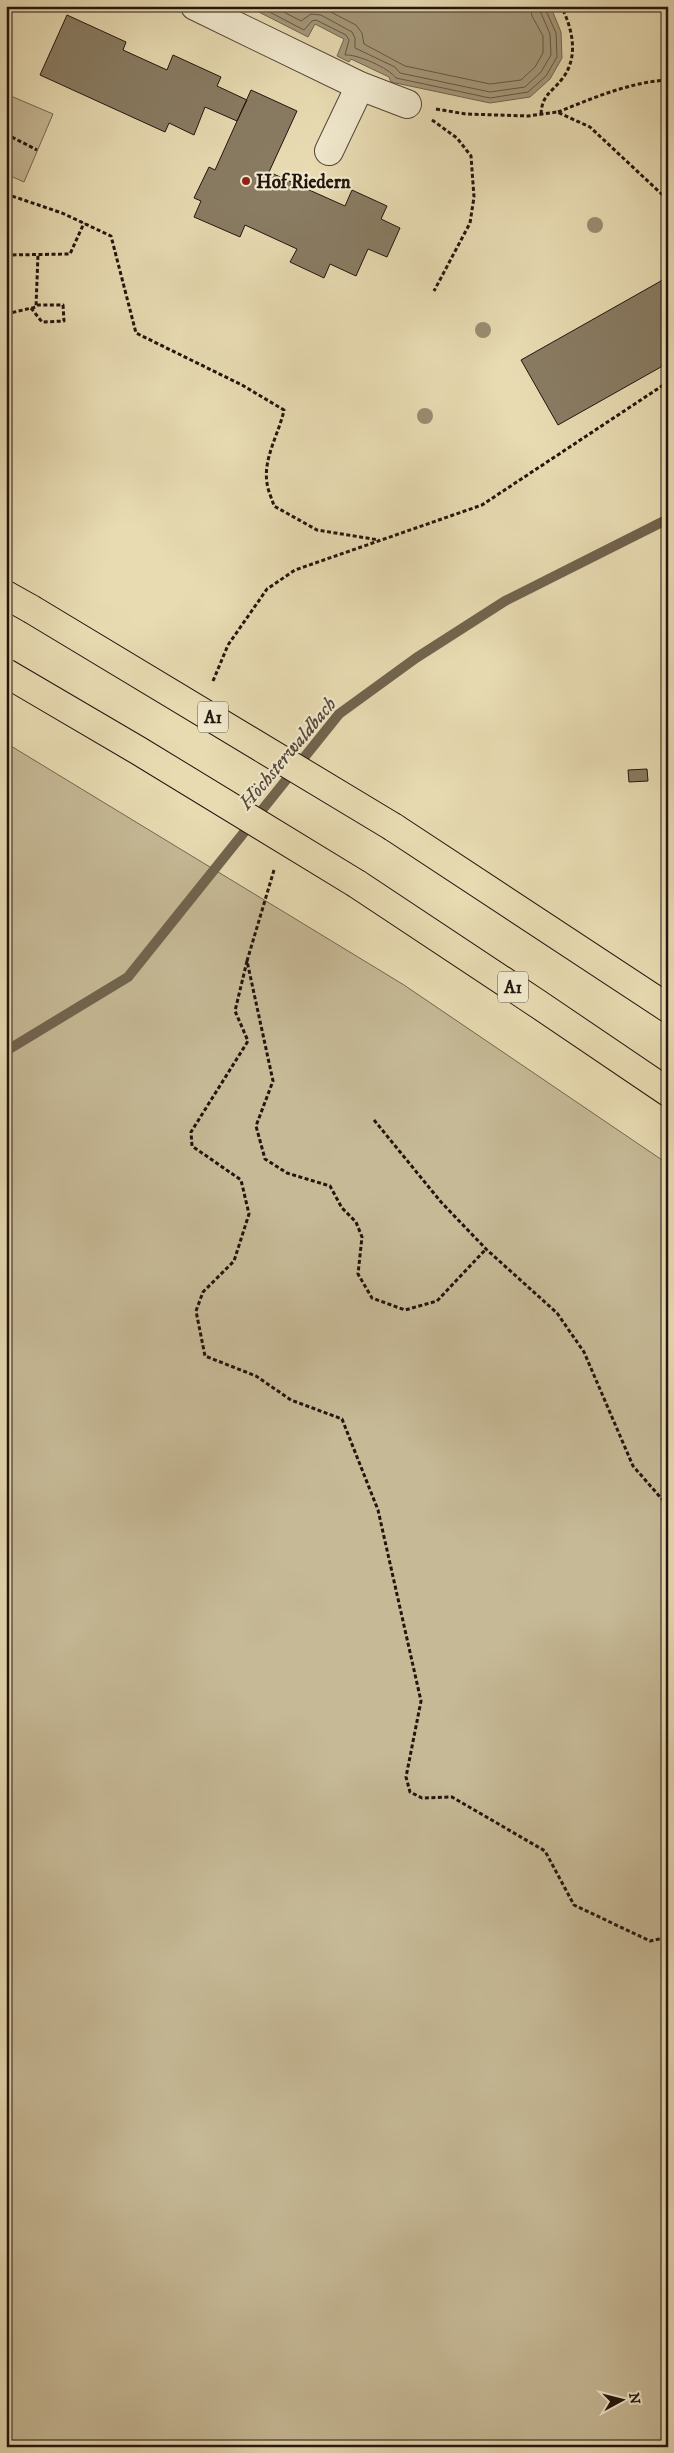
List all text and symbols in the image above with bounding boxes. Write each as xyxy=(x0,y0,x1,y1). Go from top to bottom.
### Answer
place label: Hof Riedern xyxy=(256,171,352,194)
marker: Hof Riedern xyxy=(240,175,252,187)
water label: Höchsterwaldbach xyxy=(233,693,343,816)
road number: A1 xyxy=(198,702,228,732)
road number: A1 xyxy=(498,972,528,1002)
north arrow xyxy=(596,2376,646,2426)
text: N xyxy=(624,2392,644,2406)

